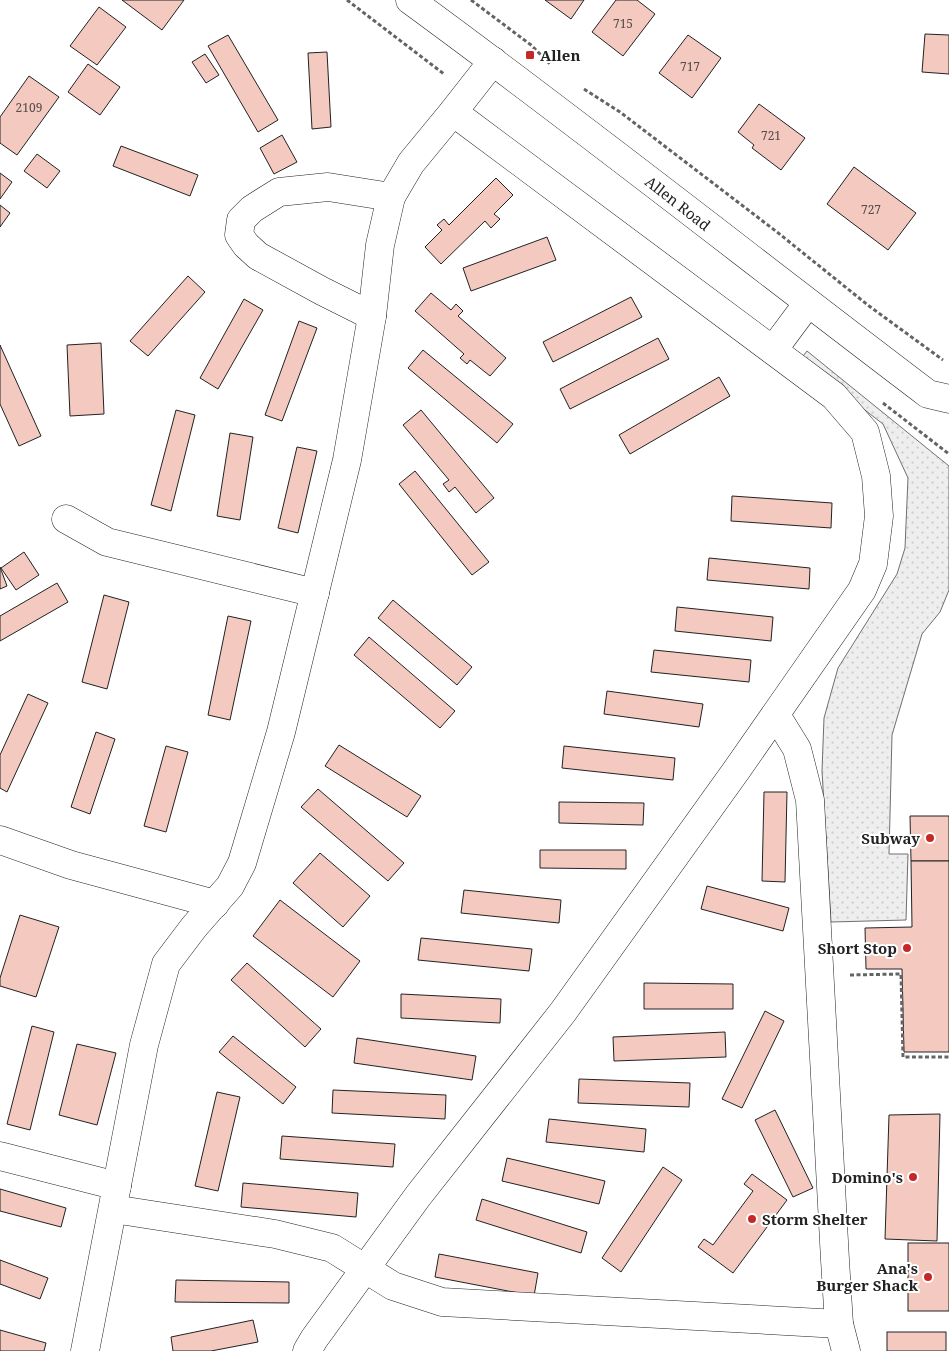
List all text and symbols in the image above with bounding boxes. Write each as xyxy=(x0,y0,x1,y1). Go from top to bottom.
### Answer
house number: 715 xyxy=(613,15,633,32)
place label: Allen xyxy=(540,45,580,65)
marker: Allen xyxy=(524,49,536,61)
house number: 717 xyxy=(680,58,700,75)
house number: 2109 xyxy=(16,99,42,116)
house number: 721 xyxy=(761,127,781,144)
street label: Allen Road xyxy=(641,171,715,235)
house number: 727 xyxy=(861,201,881,218)
place label: Subway xyxy=(861,828,920,848)
marker: Subway xyxy=(924,832,936,844)
place label: Short Stop xyxy=(818,938,897,958)
marker: Short Stop xyxy=(901,942,913,954)
place label: Domino's xyxy=(831,1167,903,1187)
marker: Domino's xyxy=(907,1171,919,1183)
place label: Storm Shelter xyxy=(762,1209,868,1229)
marker: Storm Shelter xyxy=(746,1213,758,1225)
place label: Ana's Burger Shack xyxy=(816,1258,918,1295)
marker: Ana's Burger Shack xyxy=(922,1271,934,1283)

